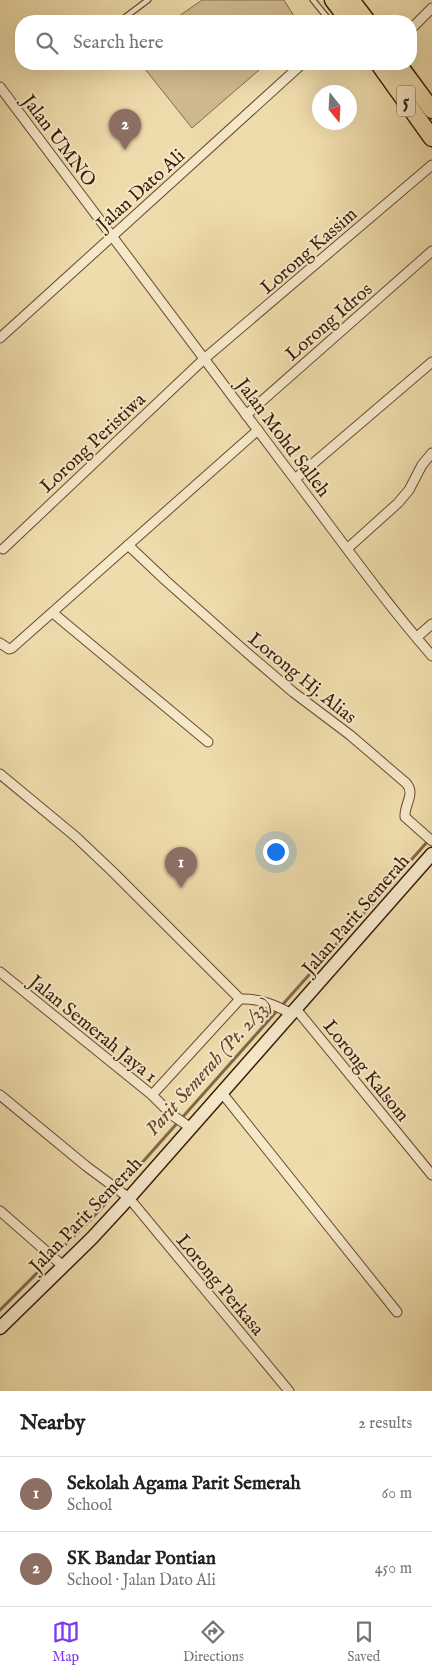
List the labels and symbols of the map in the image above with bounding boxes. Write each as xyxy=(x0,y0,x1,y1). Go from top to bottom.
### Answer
north arrow xyxy=(312,85,357,130)
road number: 5 xyxy=(397,85,415,116)
street label: Jalan UMNO xyxy=(15,89,101,192)
pin: 2 xyxy=(109,109,141,150)
street label: Jalan Dato Ali xyxy=(91,145,190,238)
street label: Lorong Kassim xyxy=(256,203,363,300)
street label: Lorong Idros xyxy=(281,278,378,367)
street label: Jalan Mohd Salleh xyxy=(229,373,335,502)
street label: Lorong Peristiwa xyxy=(35,388,152,499)
street label: Lorong Hj. Alias xyxy=(243,627,361,730)
your location xyxy=(263,839,289,865)
pin: 1 xyxy=(165,847,197,888)
street label: Jalan Parit Semerah xyxy=(296,850,415,982)
street label: Jalan Semerah Jaya 1 xyxy=(22,969,162,1089)
water label: Parit Semerah (Pt. 2/33) xyxy=(141,993,278,1141)
street label: Lorong Kalsom xyxy=(317,1015,414,1127)
street label: Jalan Parit Semerah xyxy=(24,1152,148,1280)
street label: Lorong Perkasa xyxy=(170,1230,269,1342)

